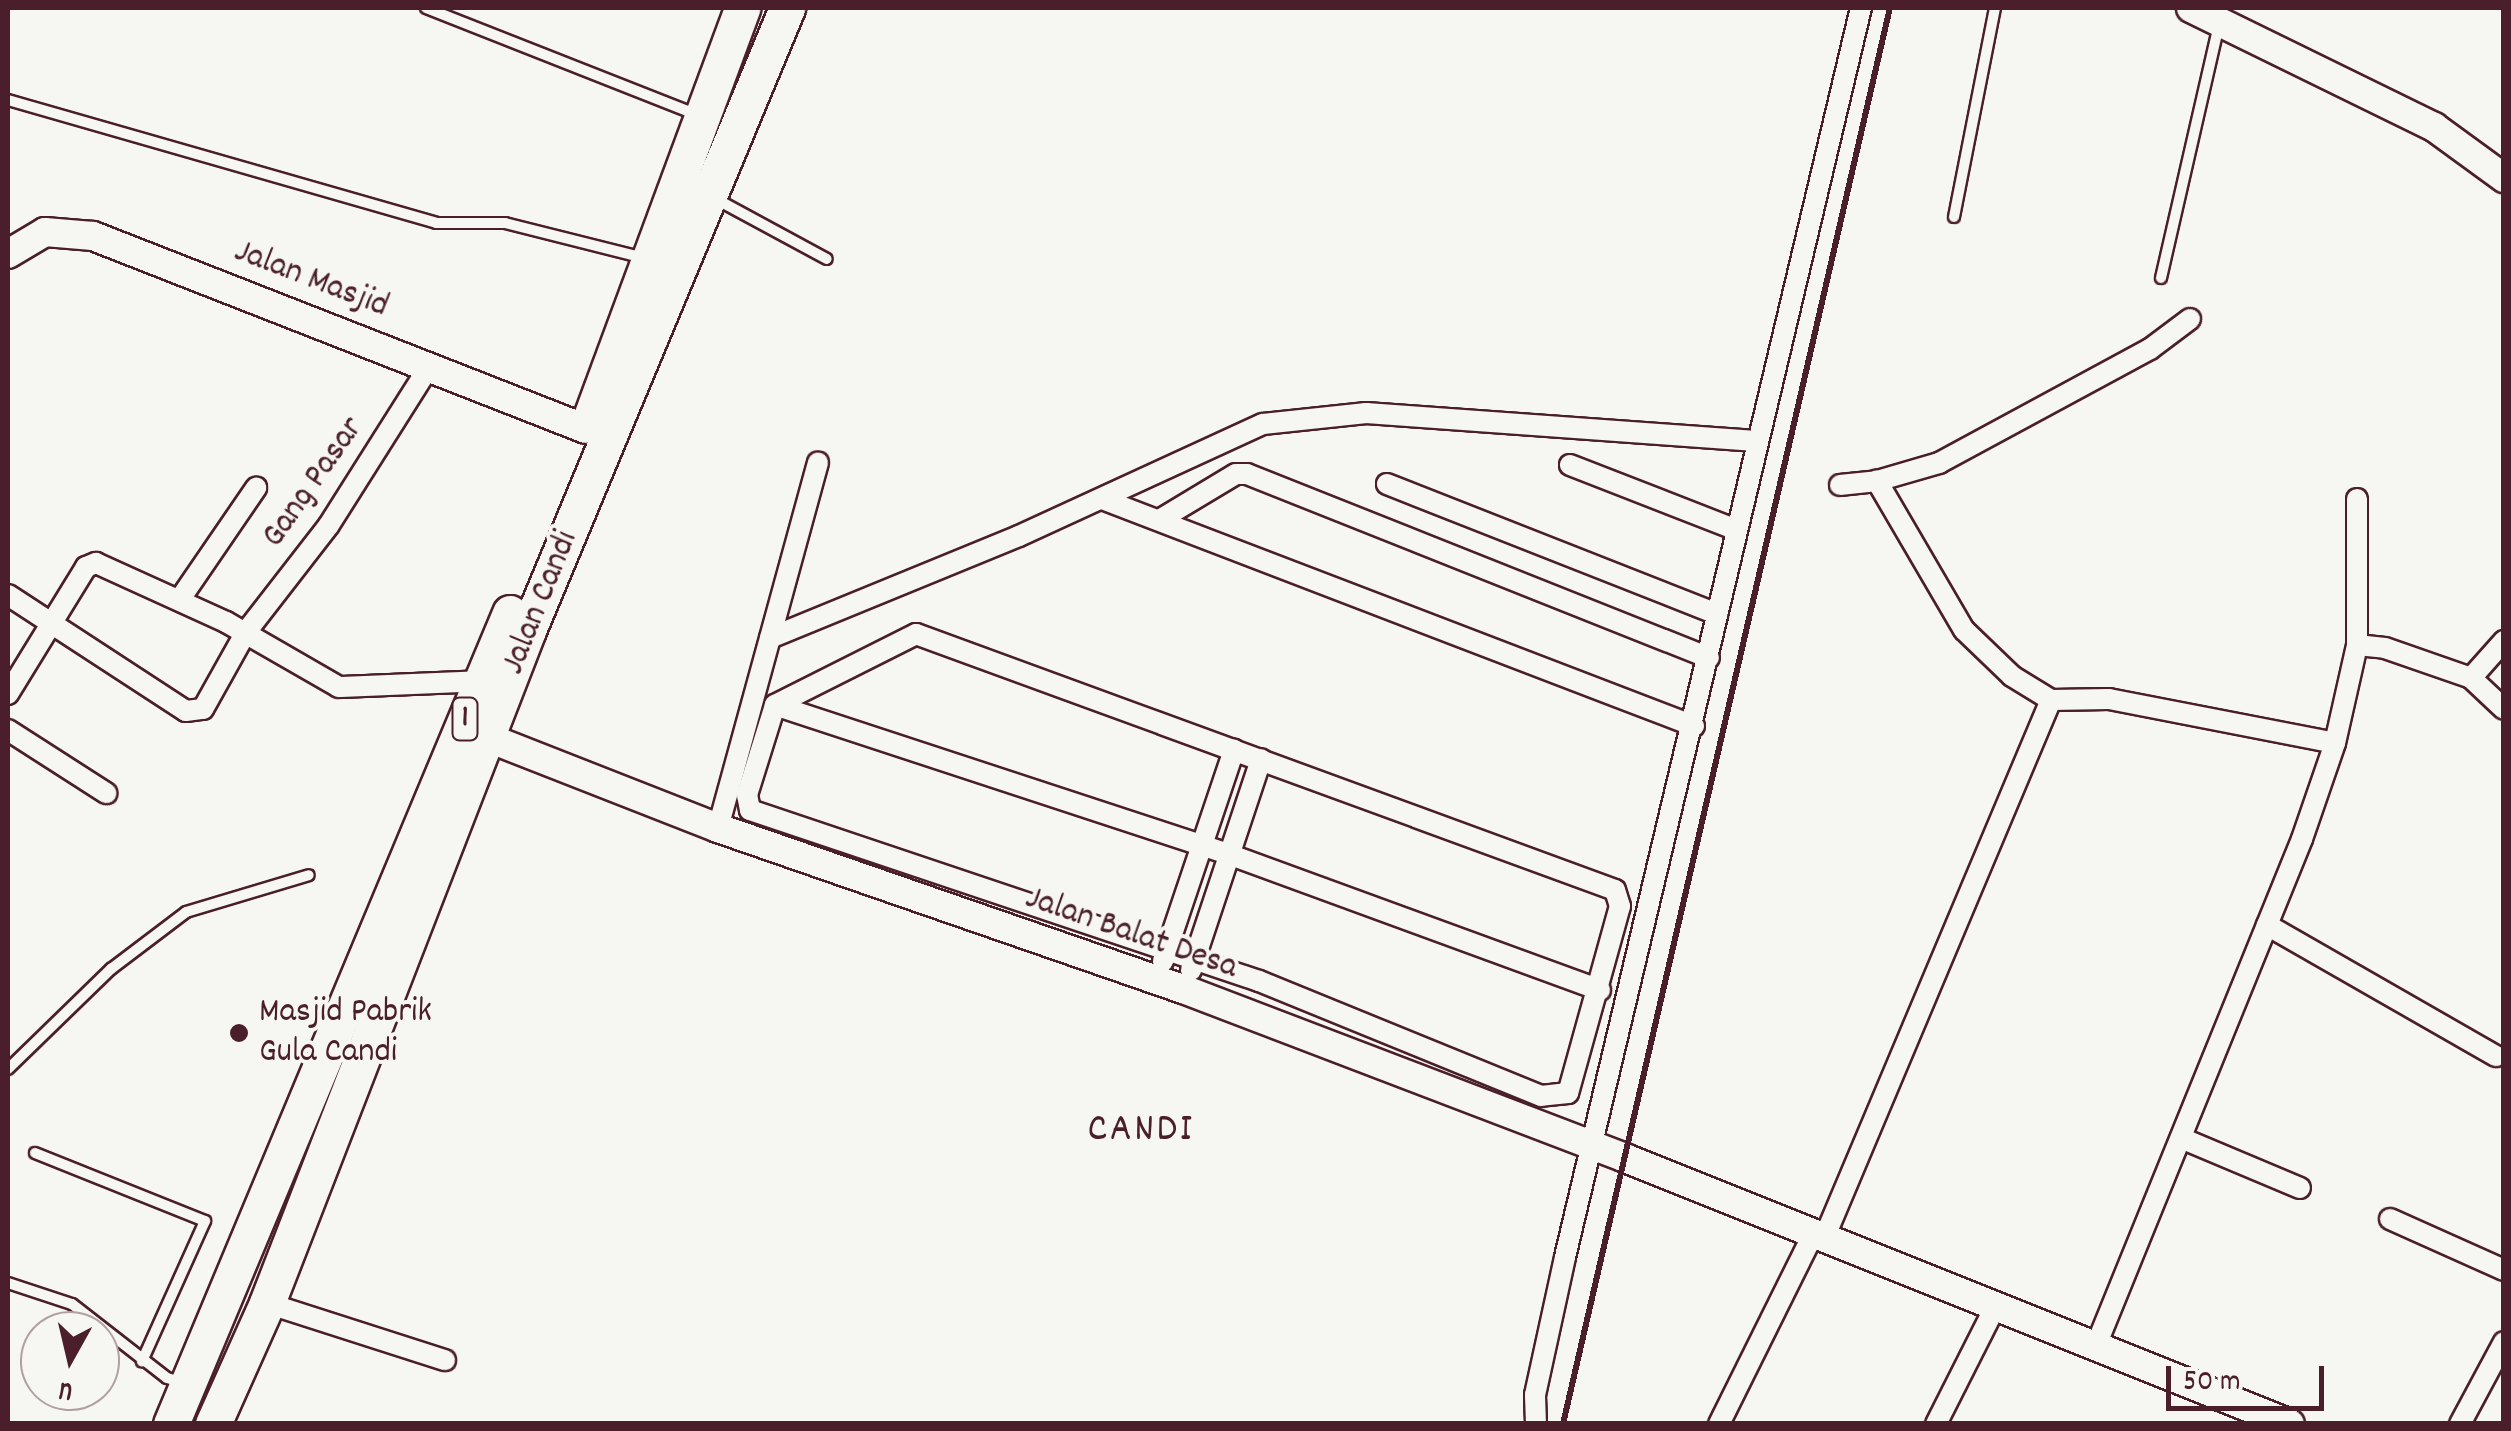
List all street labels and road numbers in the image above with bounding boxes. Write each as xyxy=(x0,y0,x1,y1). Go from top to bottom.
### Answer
street label: Jalan Masjid xyxy=(228,231,394,329)
street label: Gang Pasar xyxy=(254,410,374,556)
street label: Jalan Candi xyxy=(493,525,589,681)
road number: 1 xyxy=(450,692,480,746)
street label: Jalan Balat Desa xyxy=(1020,878,1242,990)

